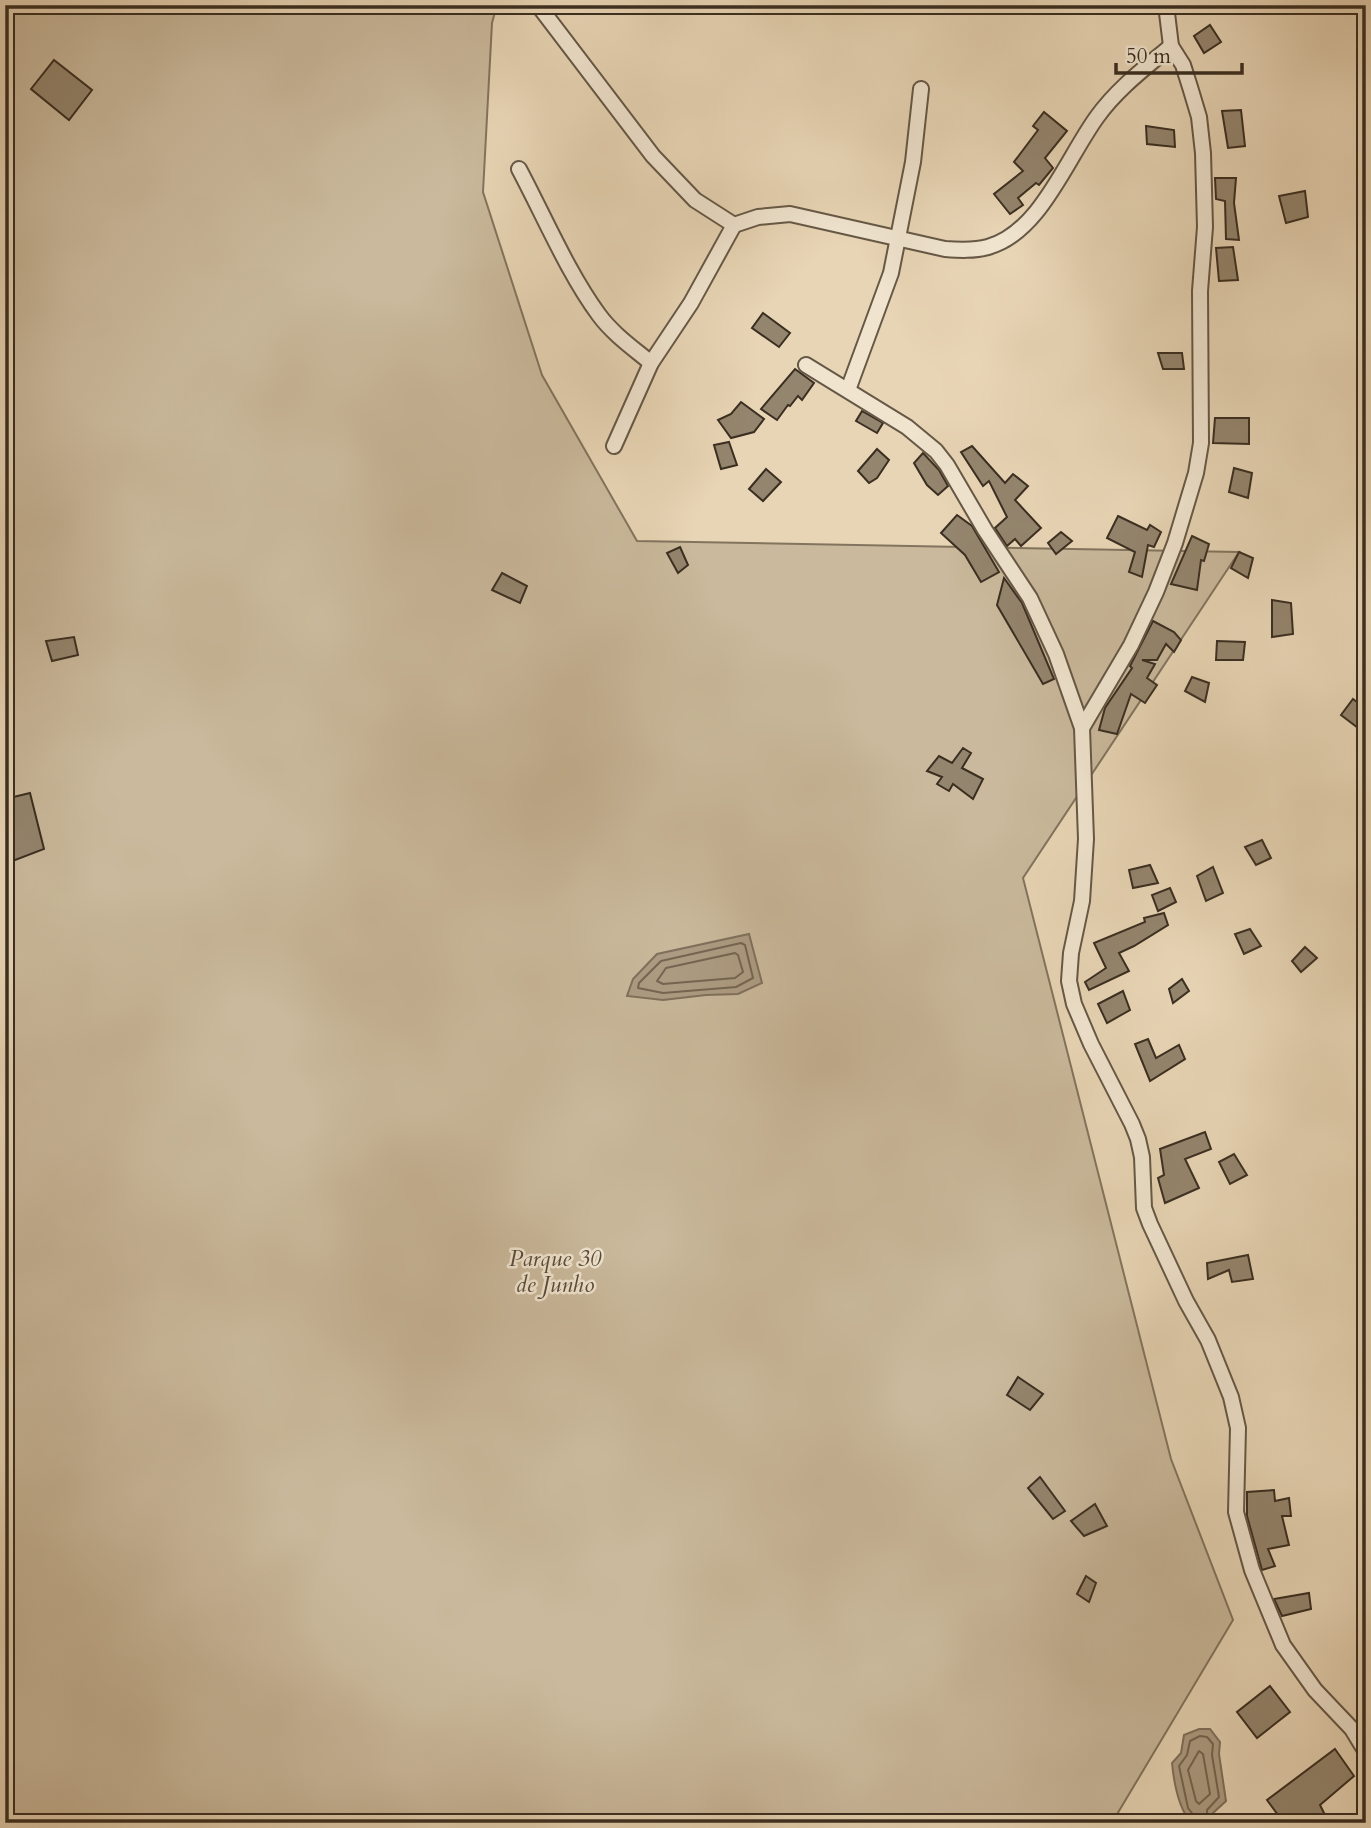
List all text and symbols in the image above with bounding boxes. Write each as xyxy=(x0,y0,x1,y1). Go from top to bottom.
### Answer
scale bar xyxy=(1116,32,1242,76)
text: 50 m xyxy=(1126,42,1171,71)
park label: Parque 30 de Junho xyxy=(509,1243,602,1300)

